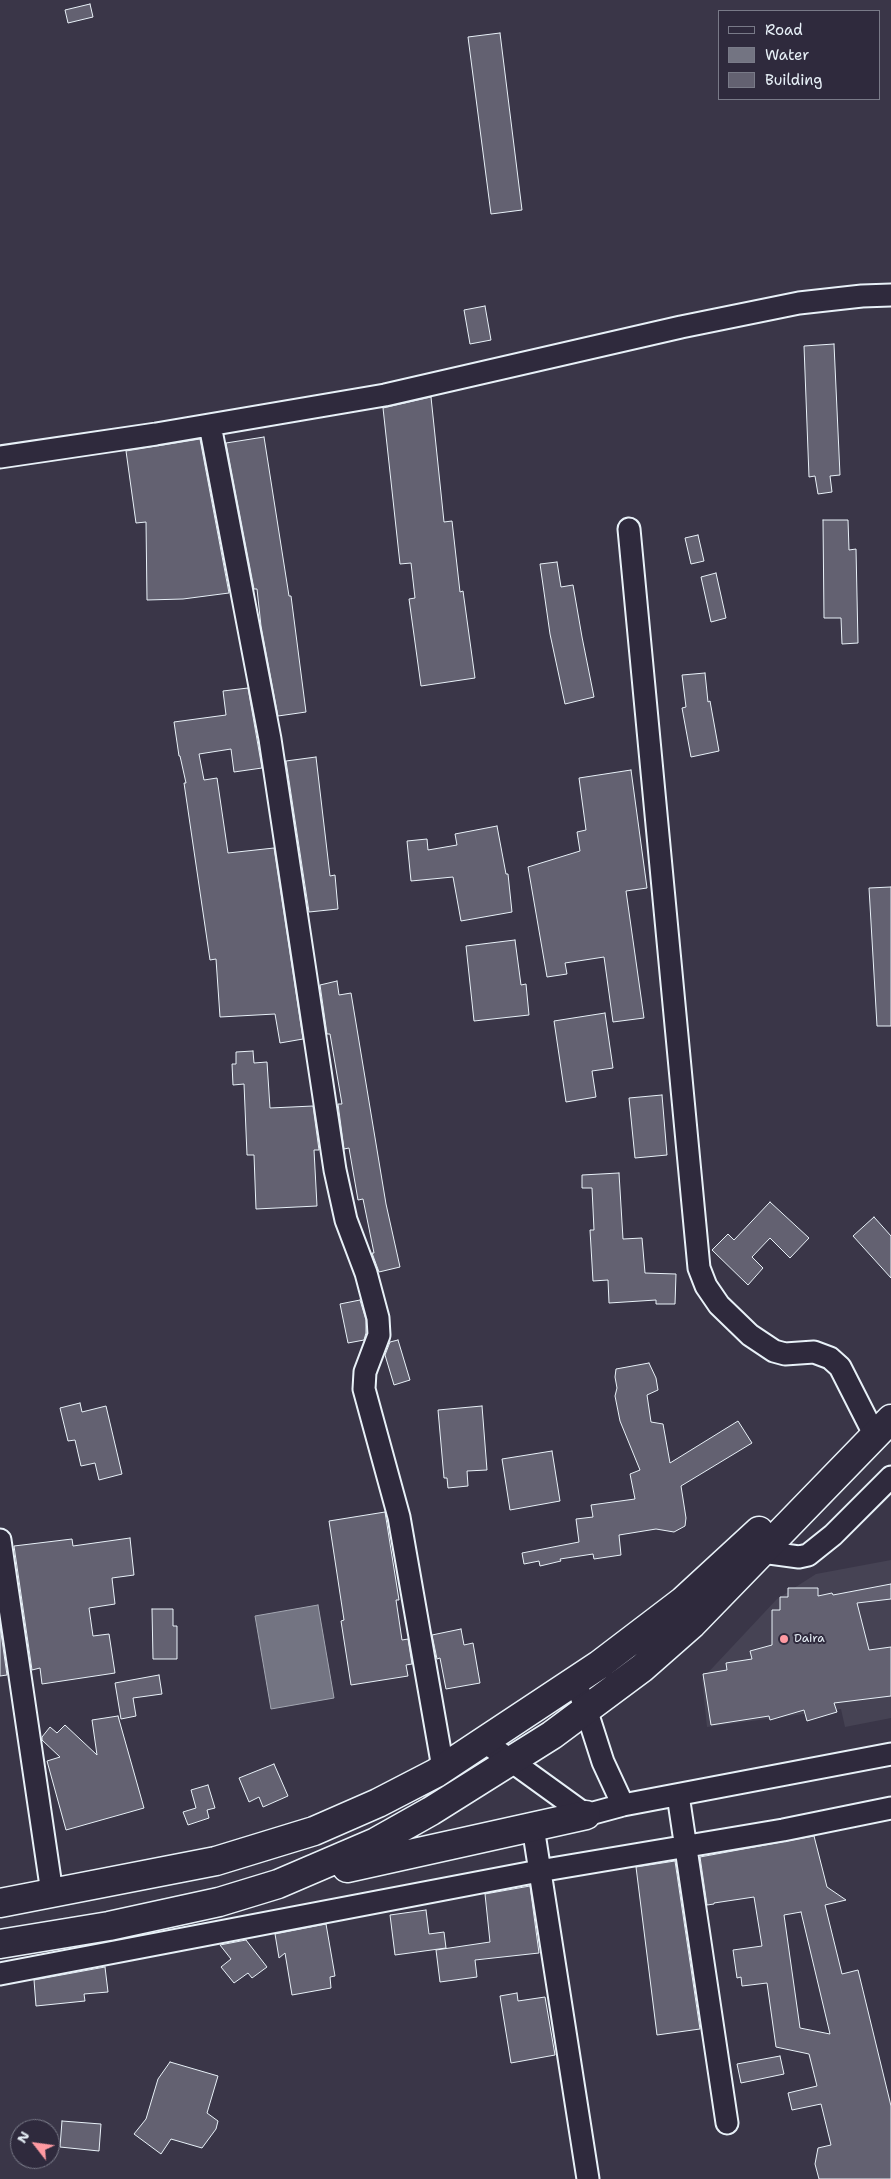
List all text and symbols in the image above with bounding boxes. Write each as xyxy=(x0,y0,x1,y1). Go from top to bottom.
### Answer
legend xyxy=(718,10,881,100)
text: Road xyxy=(765,20,803,40)
text: Water xyxy=(765,45,809,65)
text: Building xyxy=(765,70,822,90)
place label: Daira xyxy=(794,1632,825,1646)
marker: Daira xyxy=(778,1633,790,1645)
north arrow xyxy=(10,2119,60,2169)
text: N xyxy=(12,2128,33,2146)

